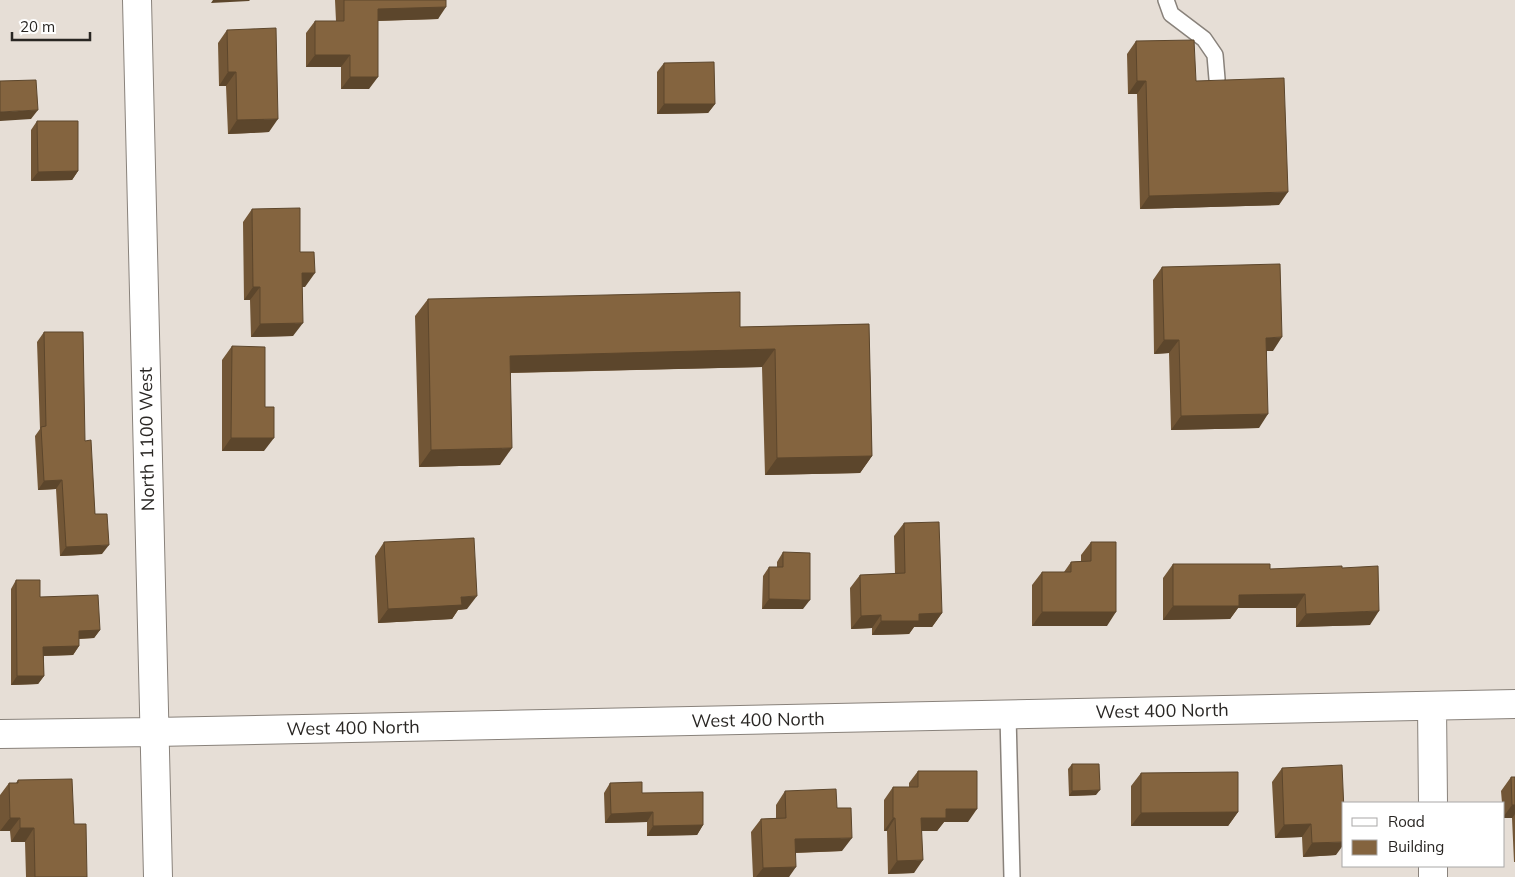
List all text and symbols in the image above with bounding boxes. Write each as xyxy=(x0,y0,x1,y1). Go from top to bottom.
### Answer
scale bar xyxy=(12,10,90,42)
text: 20 m xyxy=(20,17,55,36)
street label: North 1100 West xyxy=(134,367,159,511)
street label: West 400 North xyxy=(1095,698,1229,723)
street label: West 400 North xyxy=(691,707,825,732)
street label: West 400 North xyxy=(286,715,420,740)
legend xyxy=(1342,802,1505,867)
text: Road xyxy=(1388,812,1425,831)
text: Building xyxy=(1388,837,1444,856)

